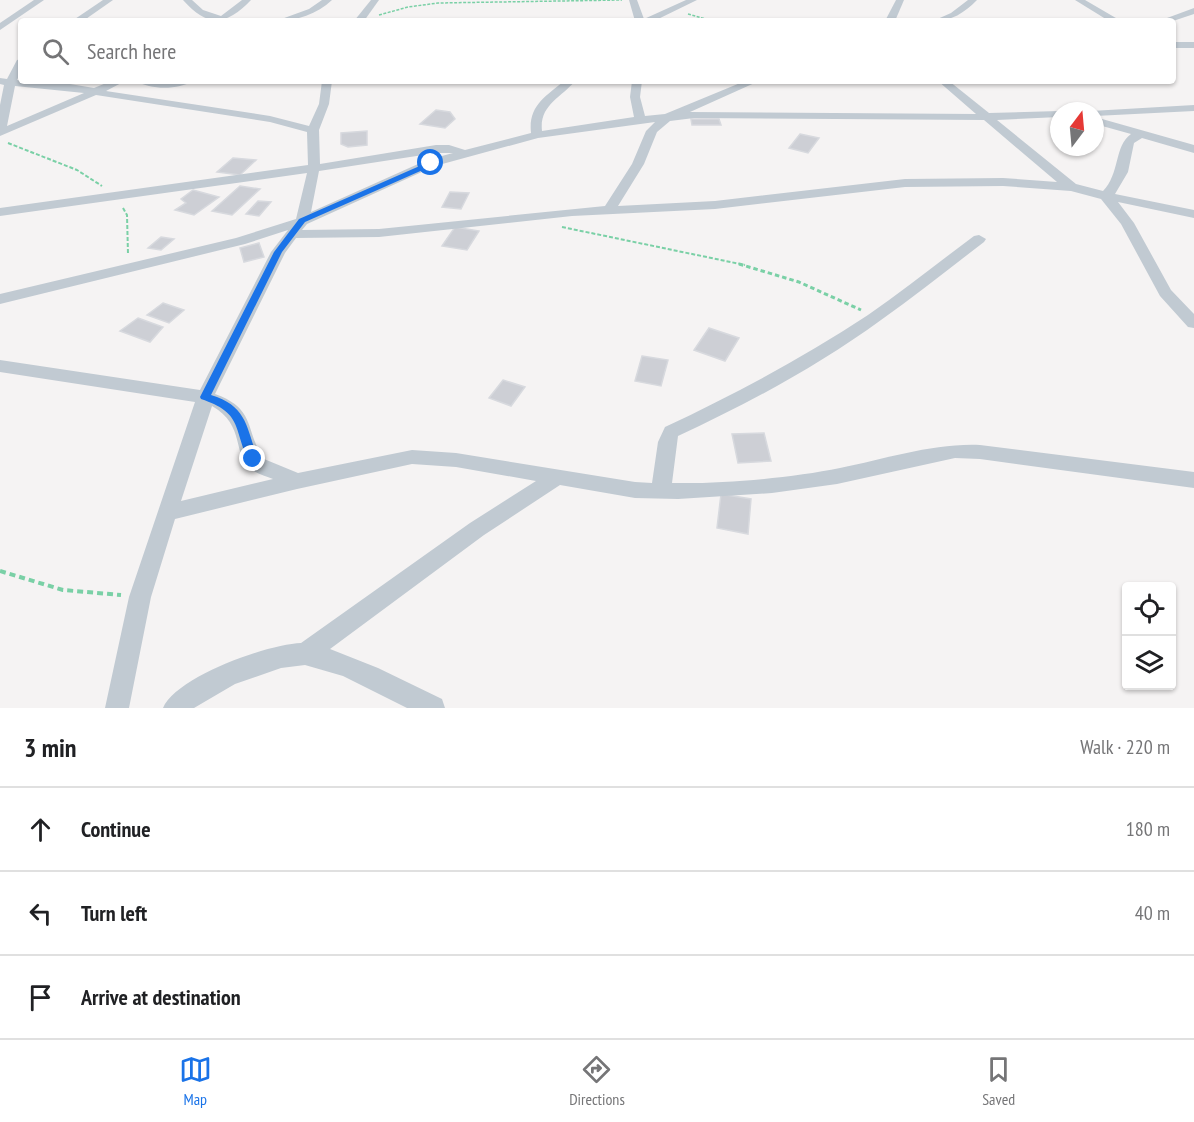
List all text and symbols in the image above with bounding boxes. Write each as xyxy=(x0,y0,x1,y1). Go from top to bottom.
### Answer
search box xyxy=(18,18,1176,84)
icon: search xyxy=(39,35,72,68)
text: Search here xyxy=(87,37,176,65)
north arrow xyxy=(1050,102,1104,156)
route start xyxy=(417,149,443,175)
route end xyxy=(239,445,265,471)
map controls xyxy=(1122,582,1176,690)
button: locate xyxy=(1122,582,1176,636)
button: layers xyxy=(1122,636,1176,690)
text: 3 min xyxy=(24,731,77,764)
text: Walk · 220 m xyxy=(1080,734,1170,760)
icon: ahead xyxy=(24,813,57,846)
text: Continue xyxy=(81,815,151,843)
text: 180 m xyxy=(1126,816,1170,842)
icon: left xyxy=(24,897,57,930)
text: Turn left xyxy=(81,899,147,927)
text: 40 m xyxy=(1135,900,1170,926)
icon: arrive xyxy=(24,981,57,1014)
text: Arrive at destination xyxy=(81,983,241,1011)
tab: Map xyxy=(179,1053,212,1109)
tab: Directions xyxy=(569,1053,625,1109)
tab: Saved xyxy=(982,1053,1015,1109)

